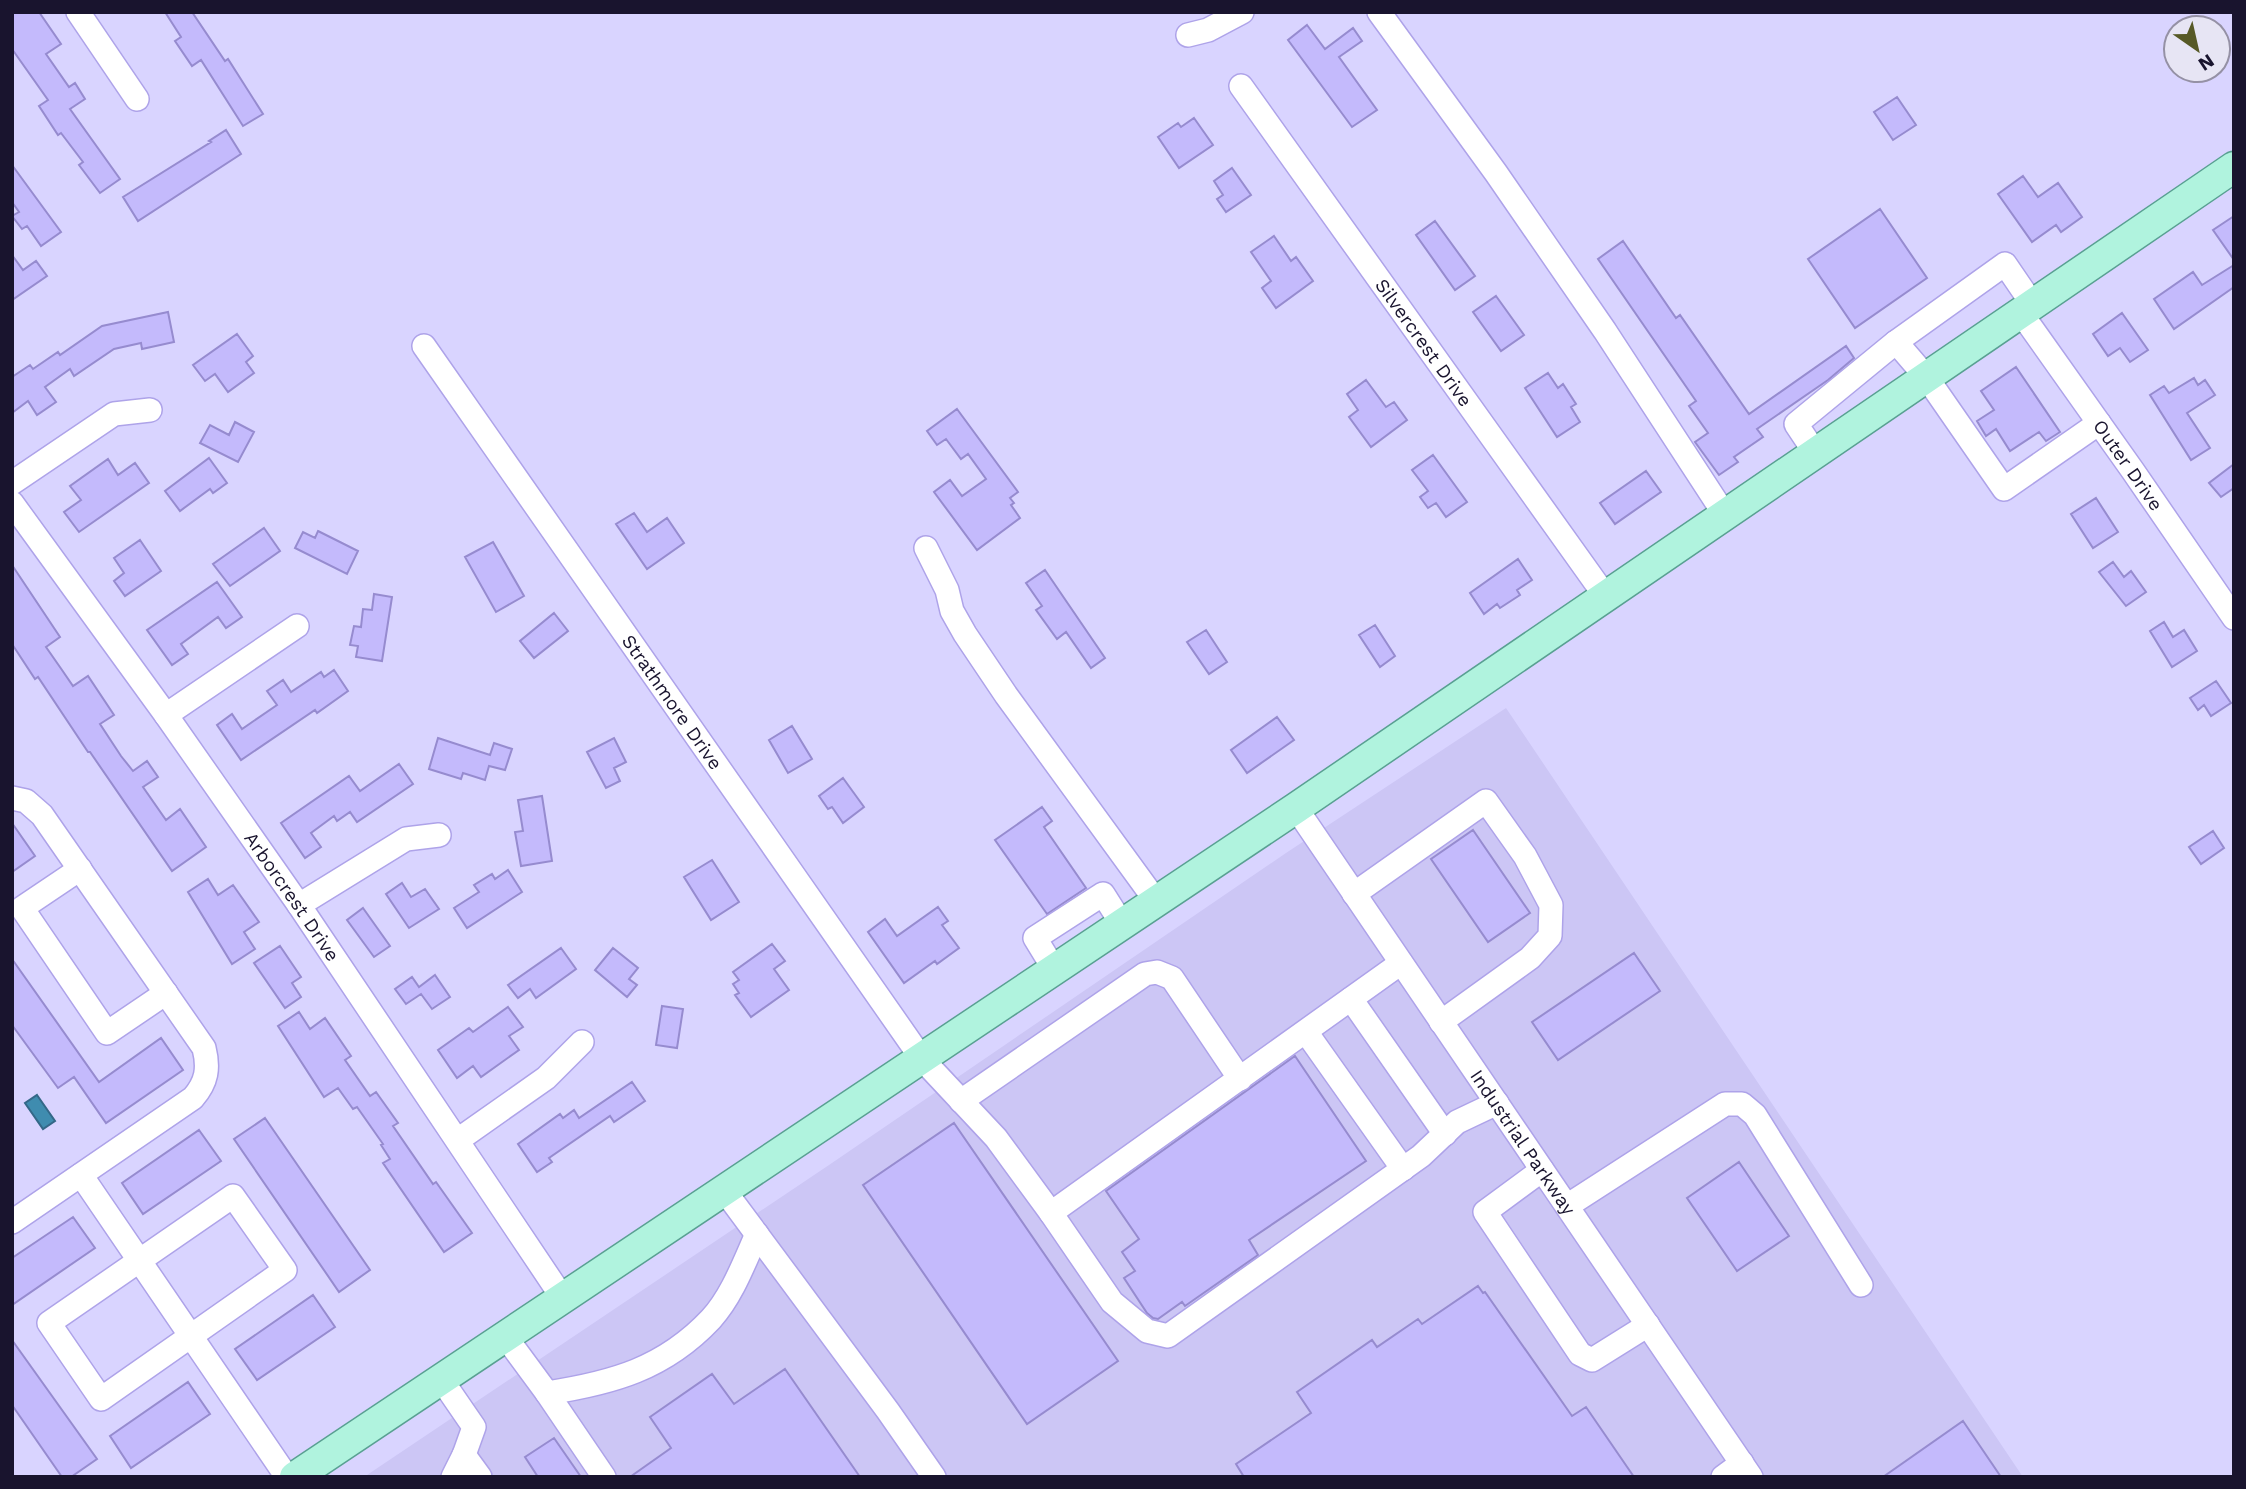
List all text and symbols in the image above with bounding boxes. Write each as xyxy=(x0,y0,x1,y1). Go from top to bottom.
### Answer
north arrow xyxy=(2162,14,2232,84)
text: N xyxy=(2194,49,2218,76)
street label: Silvercrest Drive xyxy=(1370,274,1477,411)
street label: Outer Drive xyxy=(2088,415,2168,515)
street label: Strathmore Drive xyxy=(617,630,727,774)
street label: Arborcrest Drive xyxy=(239,827,344,966)
street label: Industrial Parkway xyxy=(1465,1065,1580,1220)

